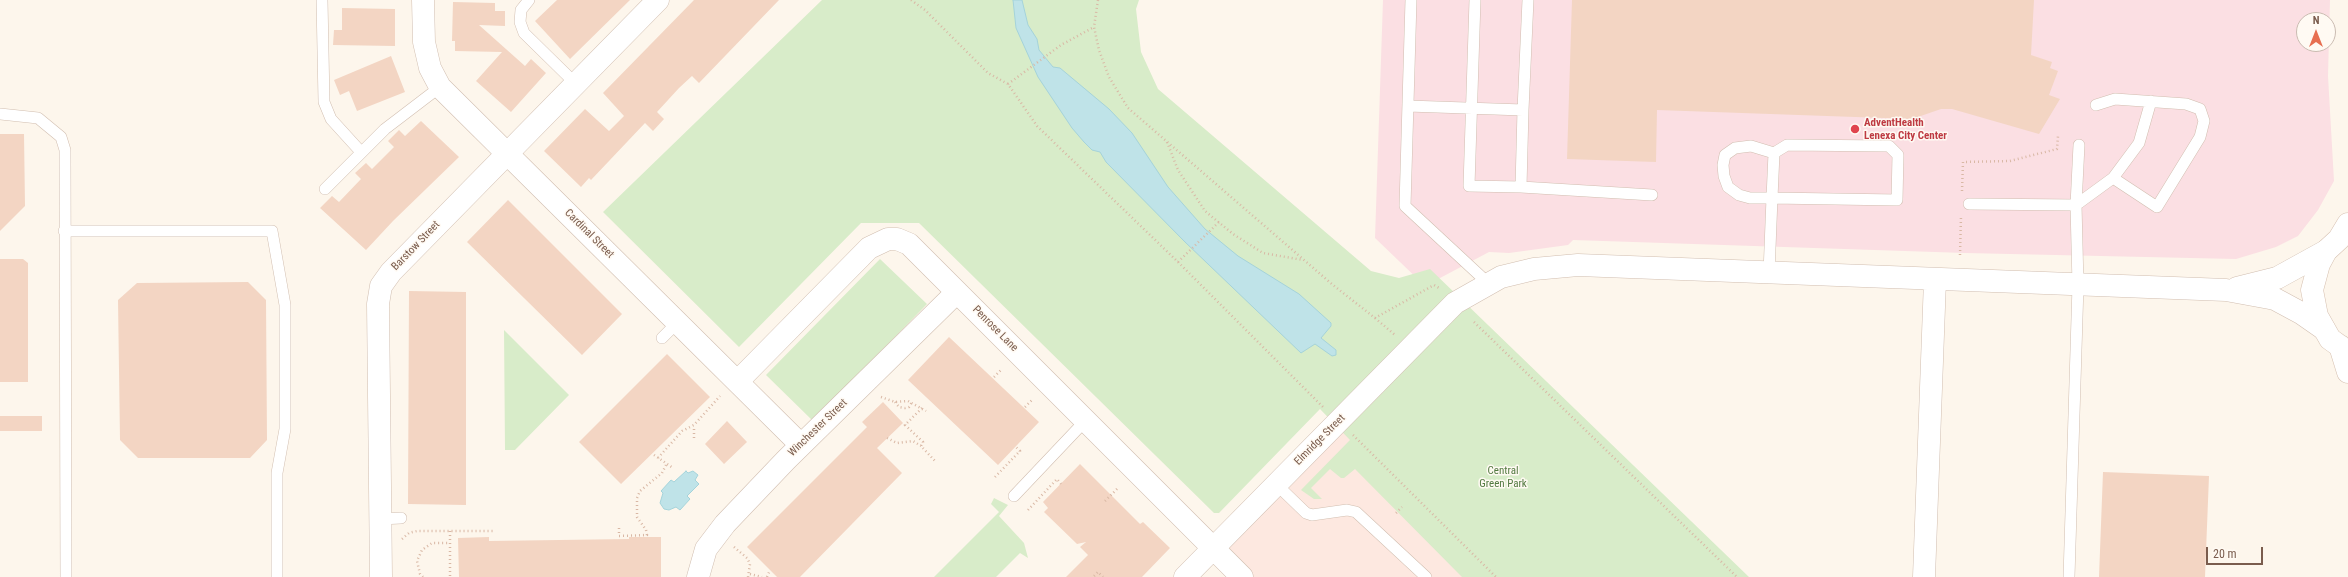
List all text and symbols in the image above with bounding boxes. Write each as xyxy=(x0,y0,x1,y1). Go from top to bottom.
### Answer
north arrow xyxy=(2296,12,2336,52)
text: N xyxy=(2313,14,2319,27)
place label: AdventHealth Lenexa City Center xyxy=(1864,116,1947,142)
marker: AdventHealth Lenexa City Center xyxy=(1849,123,1861,135)
street label: Cardinal Street xyxy=(562,207,616,261)
street label: Barstow Street xyxy=(389,218,443,274)
street label: Penrose Lane xyxy=(969,303,1021,355)
street label: Winchester Street xyxy=(786,397,850,459)
street label: Elmridge Street xyxy=(1292,412,1348,468)
park label: Central Green Park xyxy=(1479,464,1527,490)
scale bar xyxy=(2208,539,2265,565)
text: 20 m xyxy=(2213,547,2237,561)

